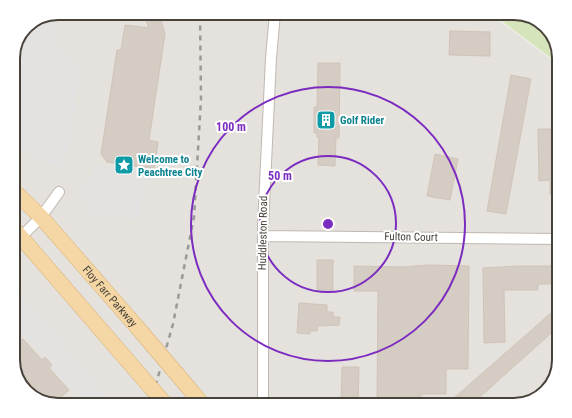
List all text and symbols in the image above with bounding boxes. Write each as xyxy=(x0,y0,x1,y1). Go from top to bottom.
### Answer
building icon: Golf Rider xyxy=(315,109,337,131)
place label: Golf Rider xyxy=(340,114,384,127)
text: 100 m xyxy=(216,120,246,134)
place label: Welcome to Peachtree City xyxy=(138,153,202,179)
place icon: Welcome to Peachtree City xyxy=(113,154,135,176)
text: 50 m xyxy=(268,169,292,183)
street label: Huddleston Road xyxy=(256,196,270,270)
centre of rings xyxy=(321,217,335,231)
street label: Fulton Court xyxy=(384,230,438,244)
street label: Floy Farr Parkway xyxy=(80,263,140,330)

